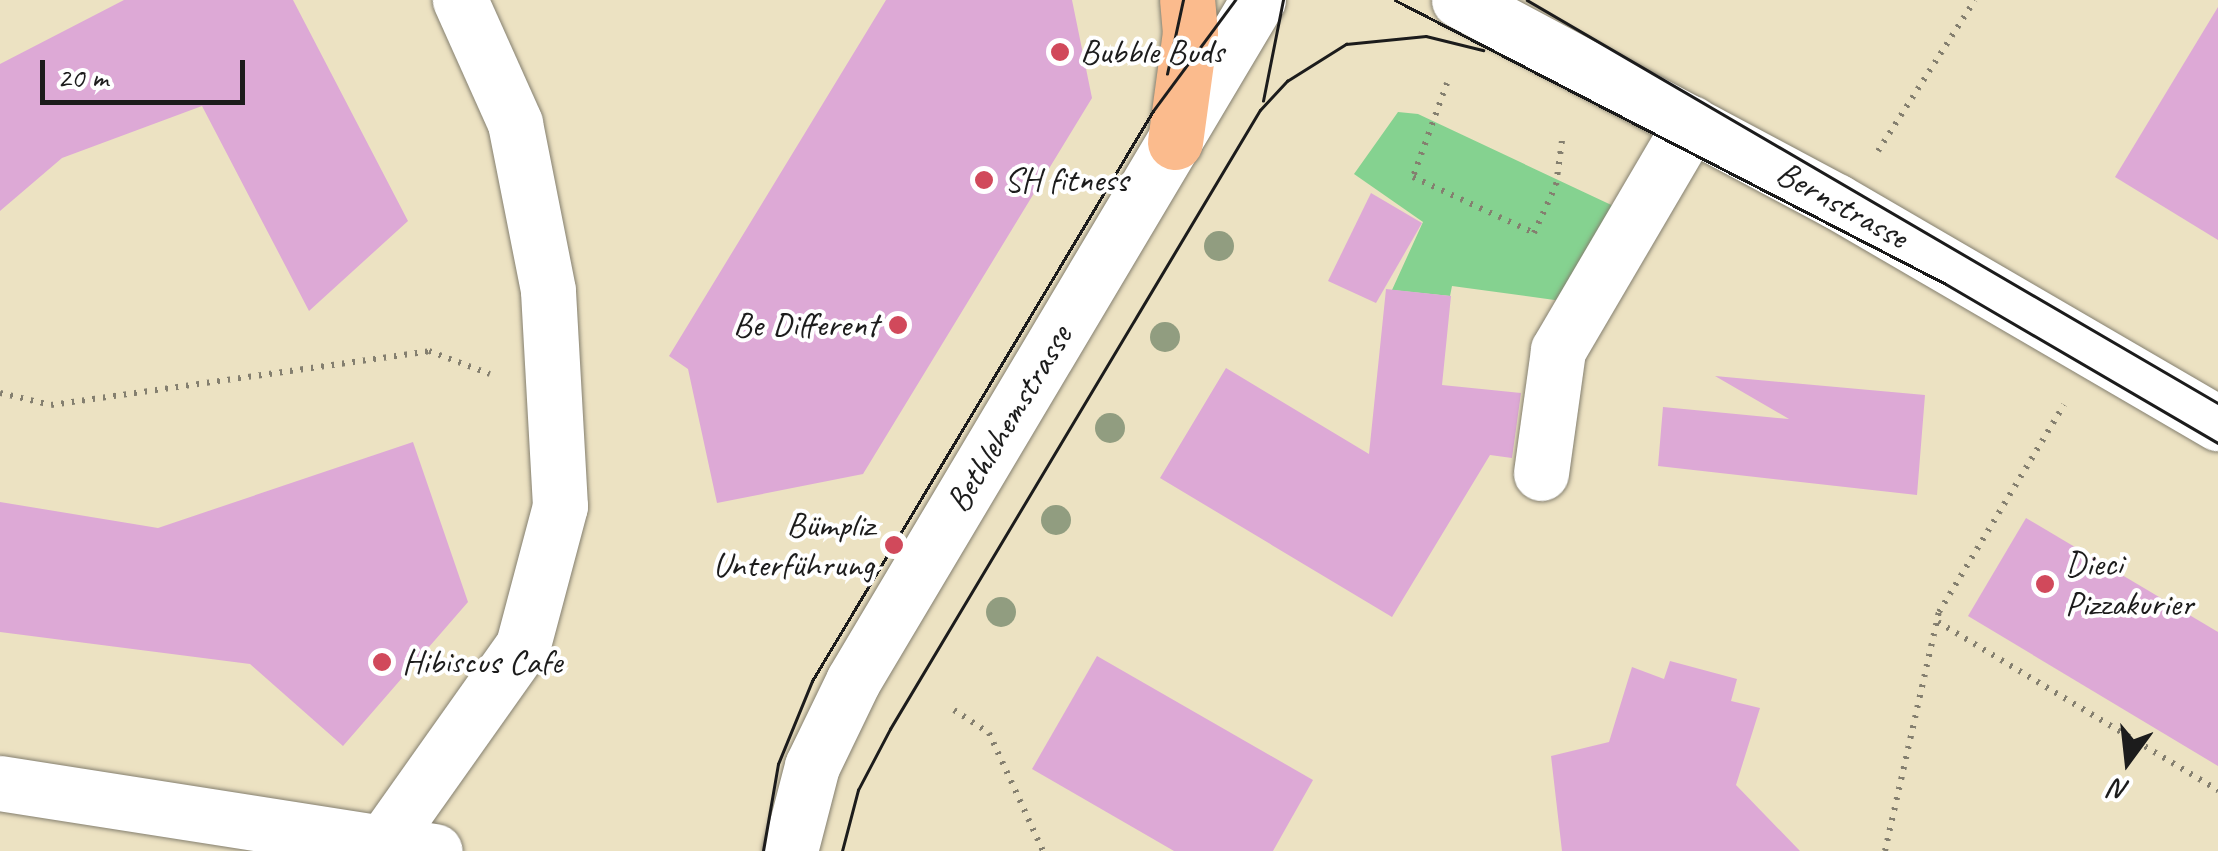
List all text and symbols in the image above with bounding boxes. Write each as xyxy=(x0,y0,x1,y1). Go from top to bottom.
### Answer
place label: Bubble Buds xyxy=(1080,31,1224,73)
scale bar xyxy=(45,40,250,102)
marker: Bubble Buds xyxy=(1049,41,1071,63)
text: 20 m xyxy=(57,58,108,96)
street label: Bernstrasse xyxy=(1769,152,1915,258)
place label: SH fitness xyxy=(1004,159,1128,201)
marker: SH fitness xyxy=(973,169,995,191)
place label: Be Different xyxy=(732,304,878,346)
marker: Be Different xyxy=(887,314,909,336)
street label: Bethlehemstrasse xyxy=(937,318,1081,520)
place label: Bümpliz Unterführung xyxy=(713,504,874,586)
marker: Bümpliz Unterführung xyxy=(883,534,905,556)
place label: Dieci Pizzakurier xyxy=(2065,543,2193,625)
marker: Dieci Pizzakurier xyxy=(2034,573,2056,595)
place label: Hibiscus Cafe xyxy=(402,641,562,683)
marker: Hibiscus Cafe xyxy=(371,651,393,673)
north arrow xyxy=(2078,711,2178,811)
text: N xyxy=(2107,771,2133,810)

